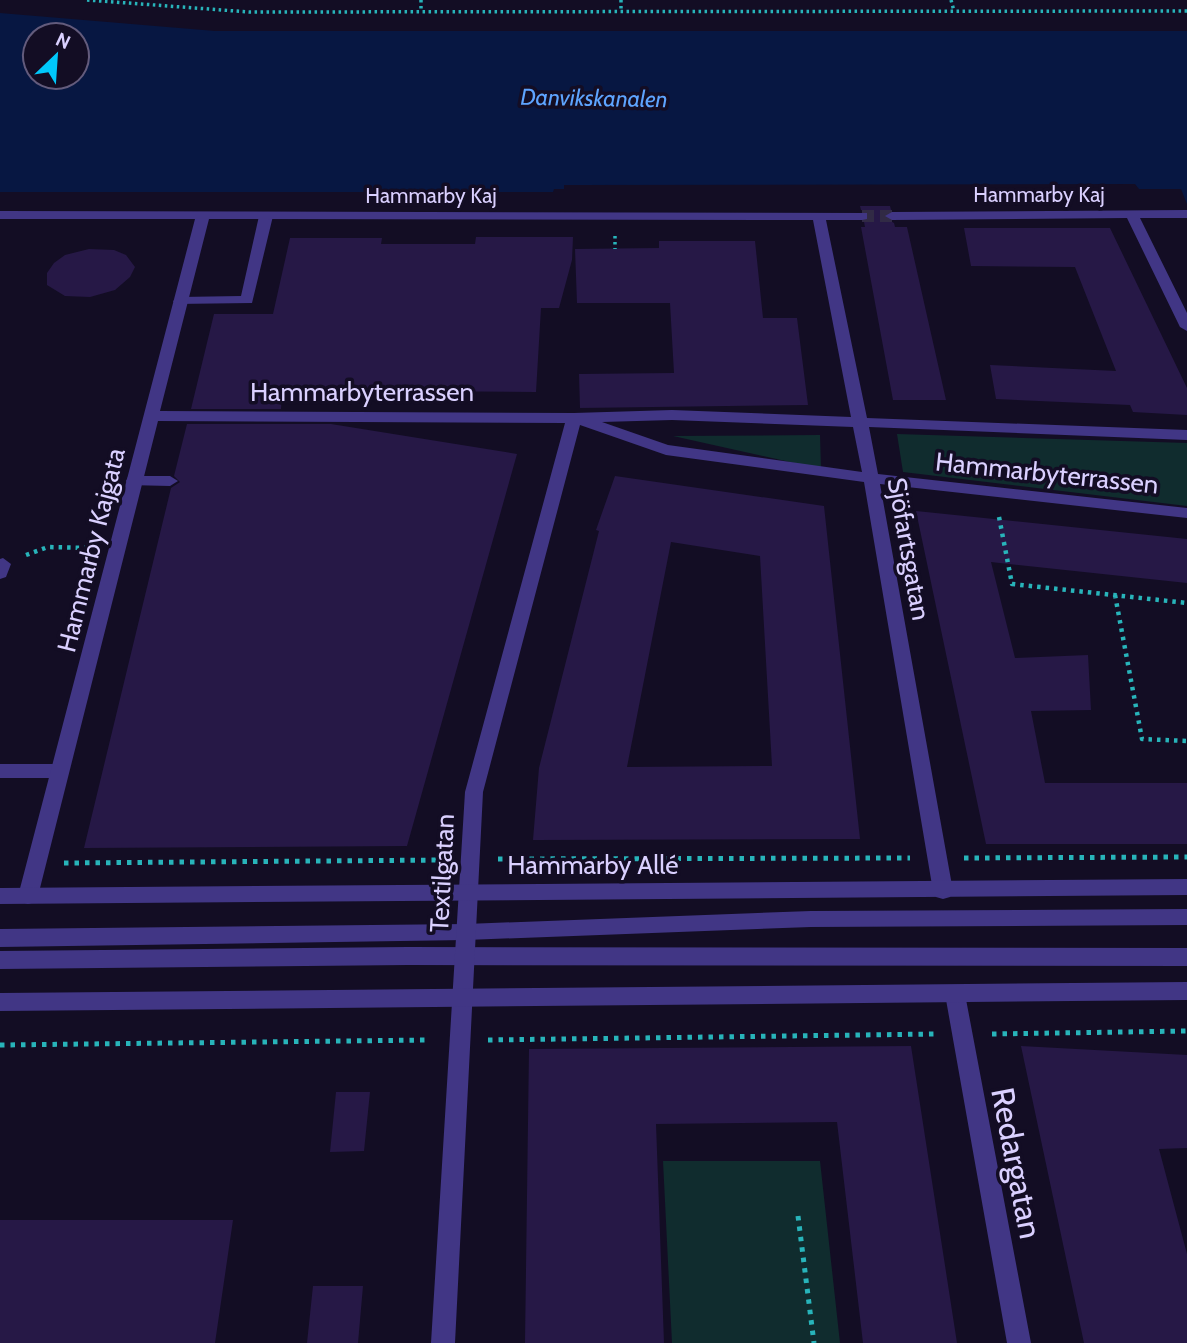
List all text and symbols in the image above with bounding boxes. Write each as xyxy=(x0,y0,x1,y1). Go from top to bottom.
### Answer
north arrow xyxy=(21,21,91,91)
text: N xyxy=(52,28,74,54)
water label: Danvikskanalen xyxy=(520,83,668,113)
street label: Hammarby Kaj xyxy=(973,182,1105,208)
street label: Hammarby Kaj xyxy=(365,183,497,209)
street label: Hammarbyterrassen xyxy=(250,376,474,408)
street label: Hammarby Kajgata xyxy=(50,444,132,655)
street label: Hammarbyterrassen xyxy=(934,445,1160,501)
street label: Sjöfartsgatan xyxy=(881,475,937,623)
street label: Textilgatan xyxy=(423,813,461,933)
street label: Hammarby Allé xyxy=(507,849,679,881)
street label: Redargatan xyxy=(983,1084,1051,1242)

